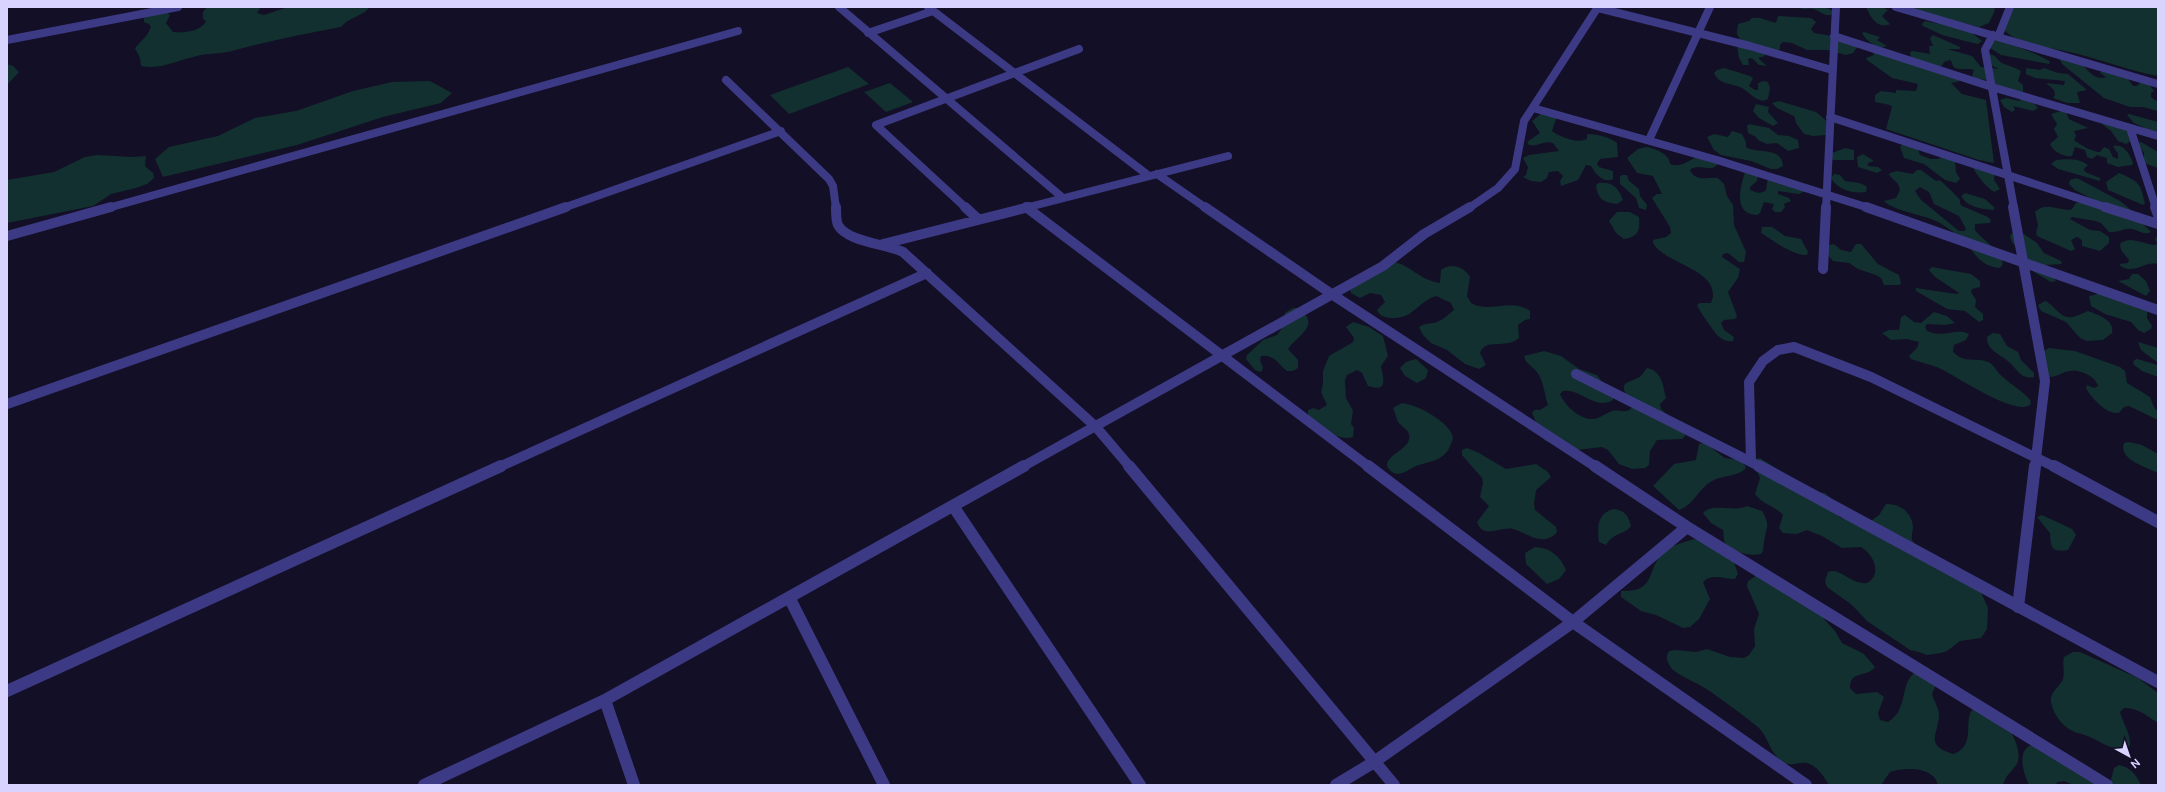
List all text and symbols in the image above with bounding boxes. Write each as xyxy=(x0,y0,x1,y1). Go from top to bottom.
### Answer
north arrow xyxy=(2109,736,2149,776)
text: N xyxy=(2128,756,2143,772)

